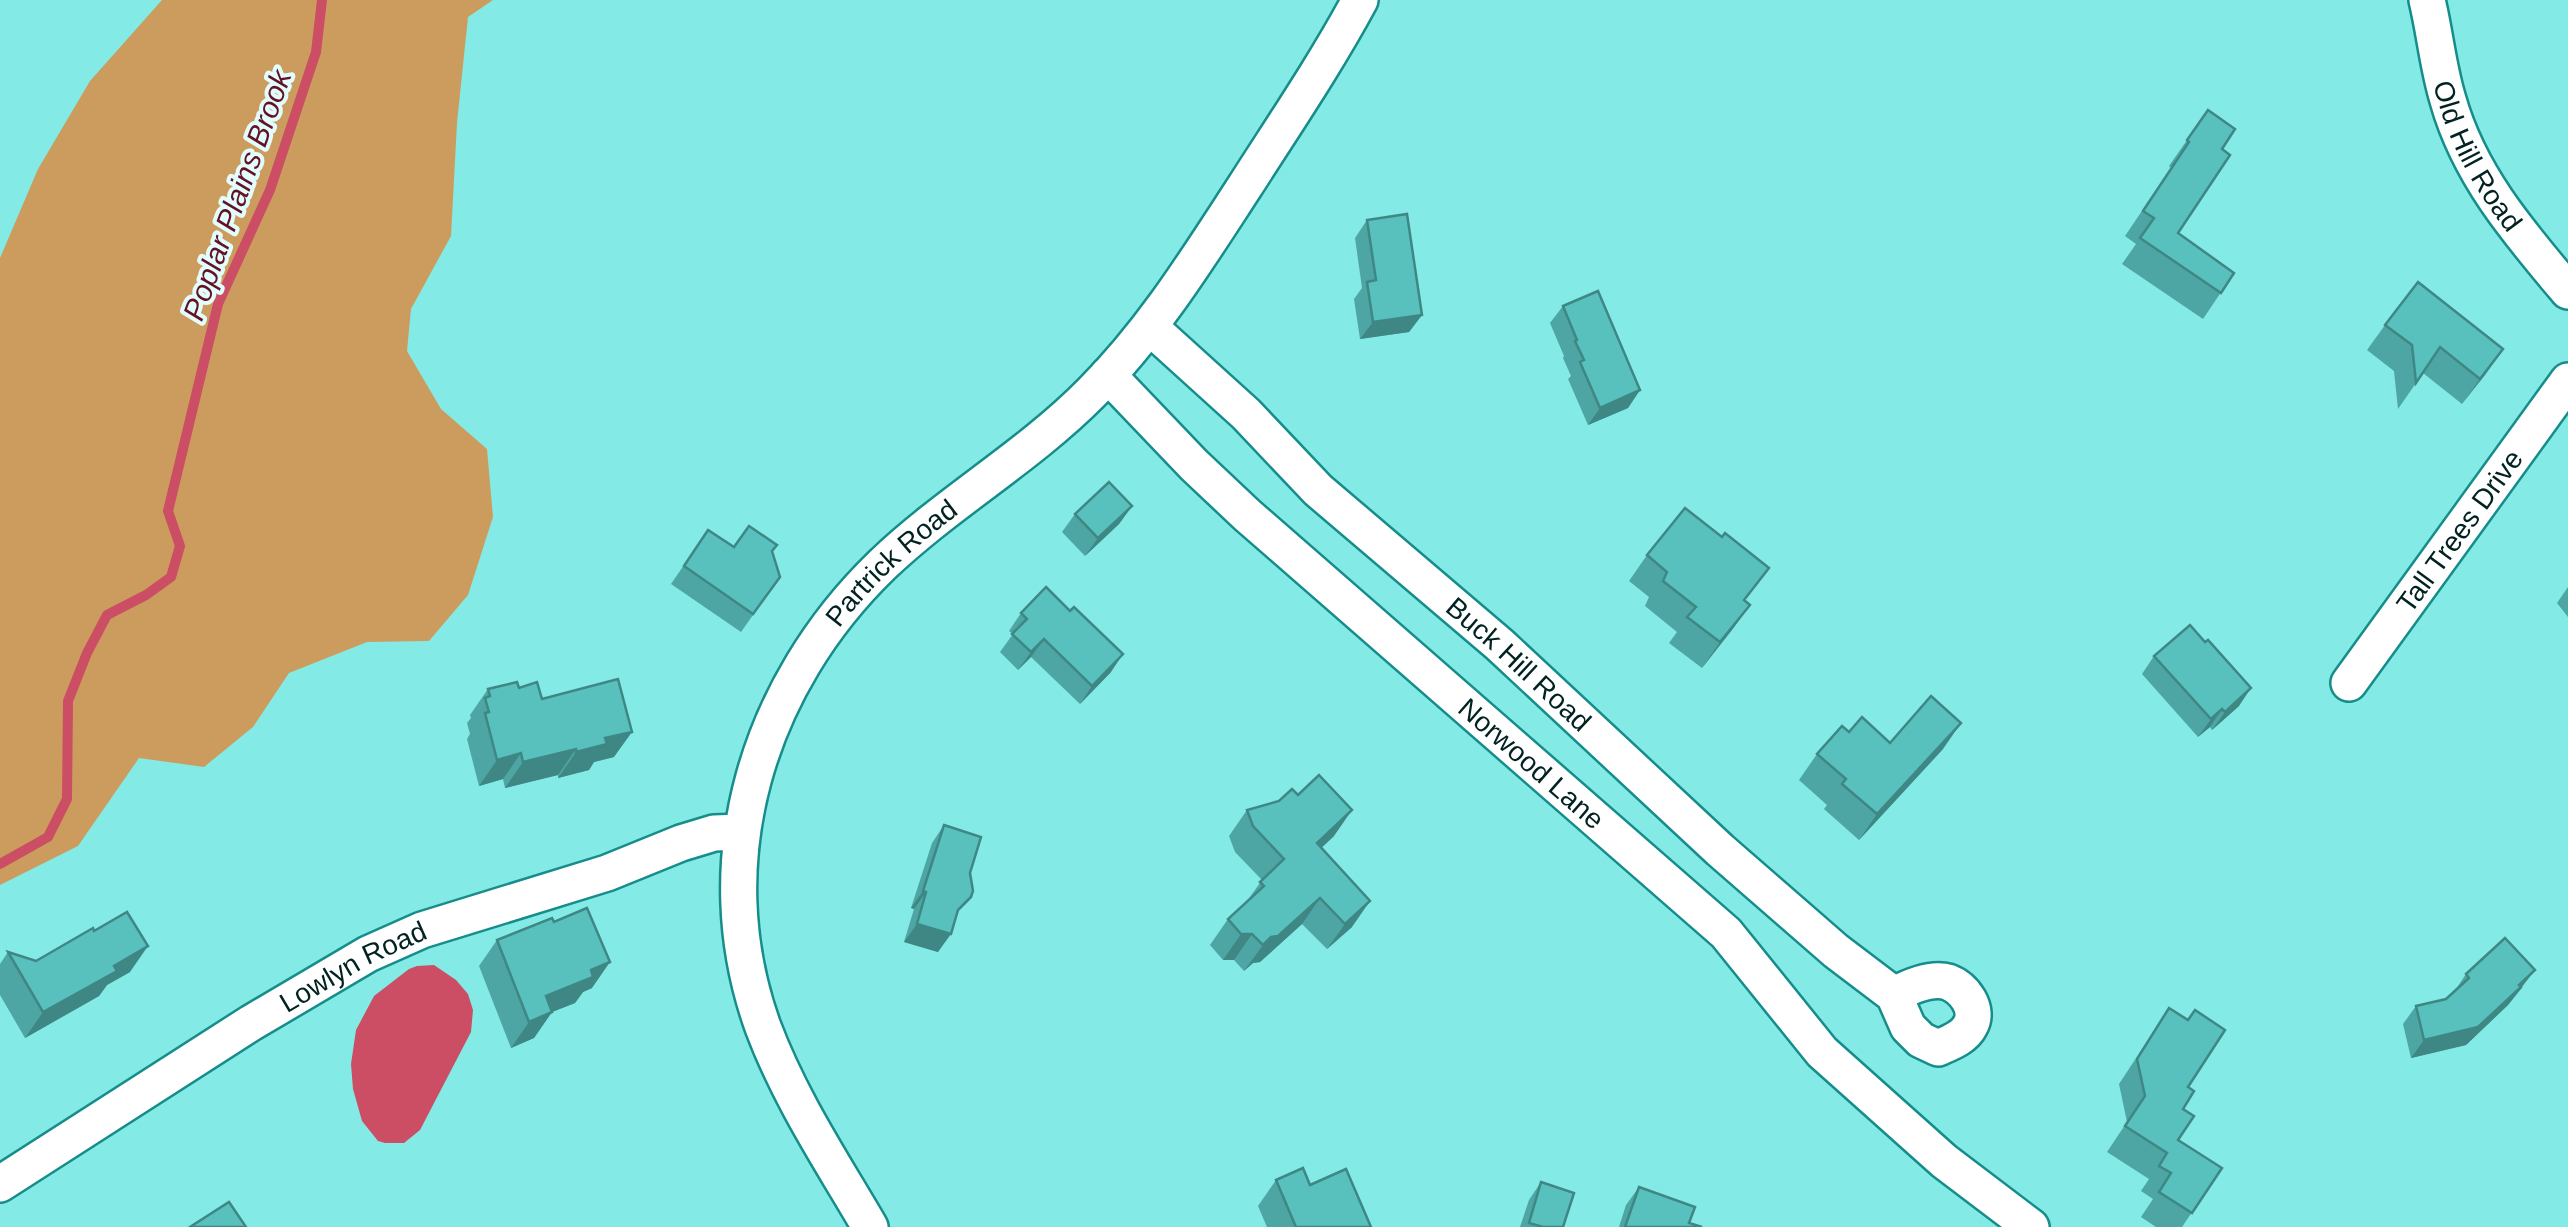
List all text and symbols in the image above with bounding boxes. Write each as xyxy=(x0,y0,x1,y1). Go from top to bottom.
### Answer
water label: Poplar Plains Brook xyxy=(176,64,298,324)
street label: Old Hill Road xyxy=(2428,77,2528,237)
street label: Tall Trees Drive xyxy=(2390,444,2529,618)
street label: Partrick Road xyxy=(819,493,963,632)
street label: Buck Hill Road xyxy=(1440,591,1597,737)
street label: Norwood Lane xyxy=(1453,692,1610,835)
street label: Lowlyn Road xyxy=(274,915,431,1018)

